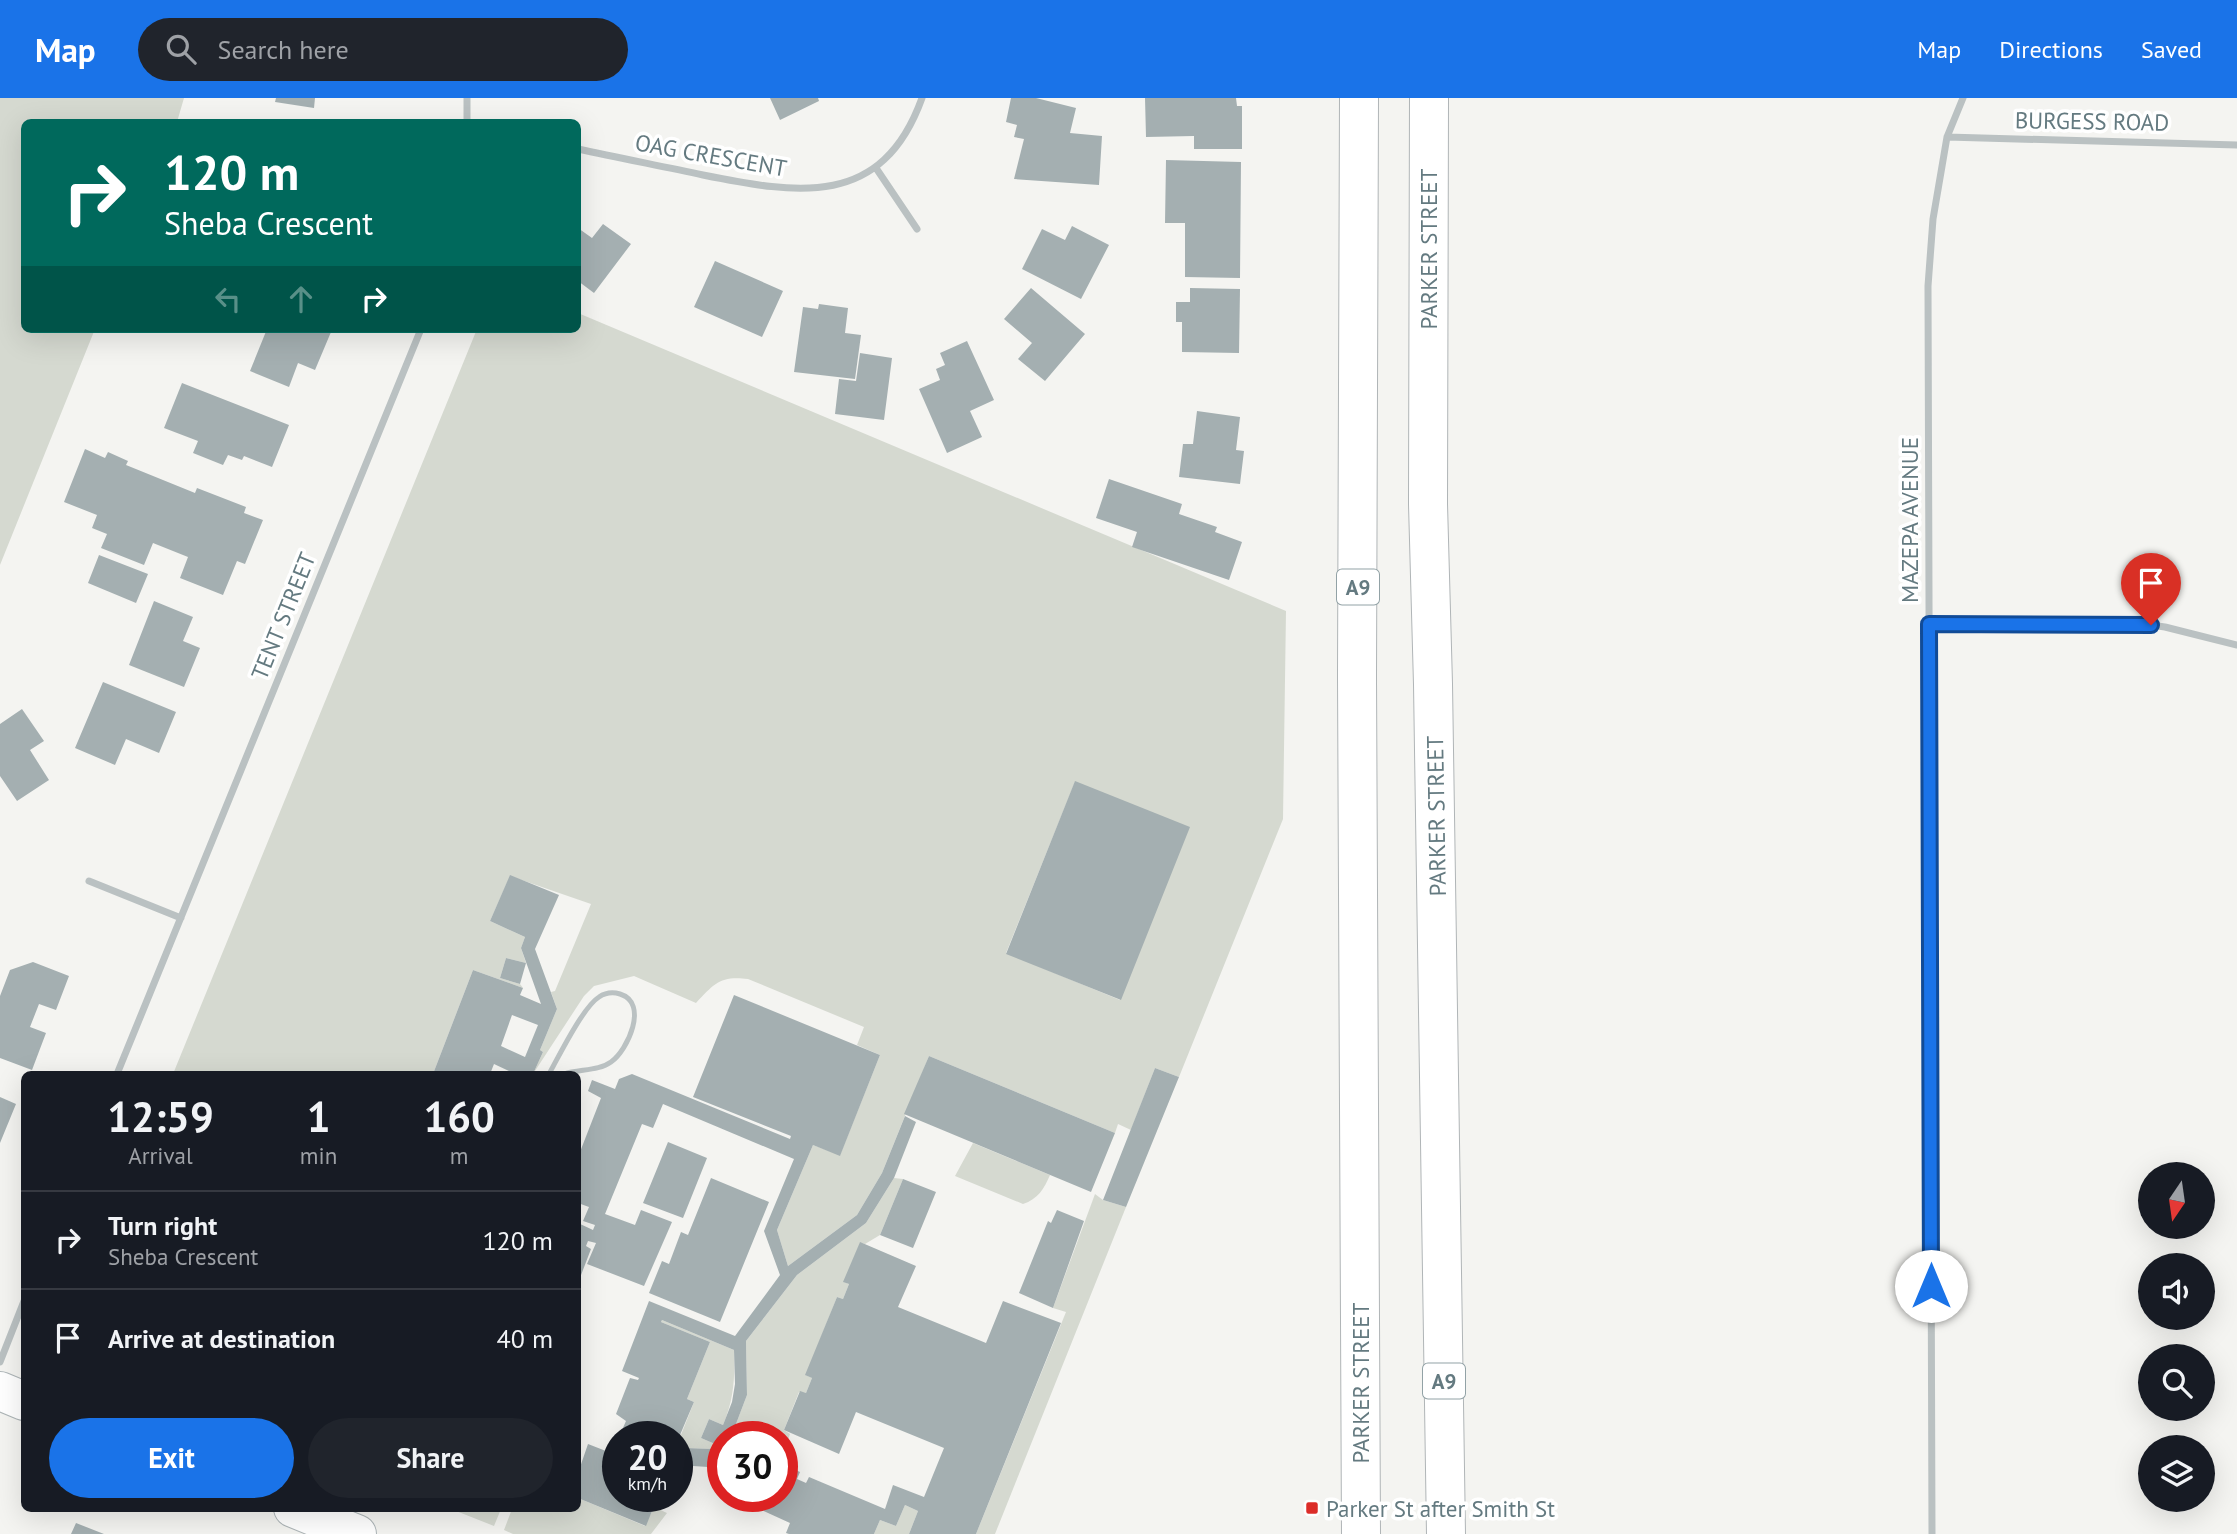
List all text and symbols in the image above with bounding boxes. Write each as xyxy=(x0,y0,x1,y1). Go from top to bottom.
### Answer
search box xyxy=(138,18,628,81)
text: Map xyxy=(35,28,96,71)
icon: search xyxy=(162,30,200,68)
text: Search here xyxy=(218,33,349,66)
text: Map xyxy=(1917,34,1961,65)
text: Directions xyxy=(1999,34,2103,65)
text: Saved xyxy=(2141,34,2202,65)
street label: BURGESS ROAD xyxy=(2015,105,2169,137)
street label: OAG CRESCENT xyxy=(633,127,789,183)
text: 120 m xyxy=(164,140,299,204)
icon: right xyxy=(49,147,140,238)
street label: PARKER STREET xyxy=(1414,168,1443,329)
text: Sheba Crescent xyxy=(164,202,373,244)
icon: left xyxy=(209,280,247,318)
icon: ahead xyxy=(282,280,320,318)
icon: right xyxy=(355,280,393,318)
street label: MAZEPA AVENUE xyxy=(1895,437,1924,603)
street label: TENT STREET xyxy=(244,548,322,684)
pin xyxy=(2121,553,2181,625)
icon: arrive xyxy=(2132,564,2170,602)
road number: A9 xyxy=(1337,570,1379,604)
street label: PARKER STREET xyxy=(1420,735,1452,897)
text: 12:59 xyxy=(107,1089,214,1144)
text: 1 xyxy=(307,1089,330,1144)
text: 160 xyxy=(423,1089,495,1144)
text: Arrival xyxy=(128,1141,193,1170)
text: min xyxy=(300,1141,337,1170)
text: m xyxy=(450,1141,468,1170)
north arrow xyxy=(2138,1162,2216,1239)
map controls xyxy=(2138,1162,2215,1512)
text: Turn right xyxy=(108,1209,217,1242)
icon: right xyxy=(49,1221,87,1259)
text: 120 m xyxy=(482,1224,553,1257)
text: Sheba Crescent xyxy=(108,1242,258,1271)
position arrow xyxy=(1894,1249,1968,1323)
button: sound xyxy=(2138,1253,2215,1330)
street label: PARKER STREET xyxy=(1346,1302,1375,1463)
icon: arrive xyxy=(49,1319,87,1357)
text: Arrive at destination xyxy=(108,1322,335,1355)
text: 40 m xyxy=(497,1322,553,1355)
button: search xyxy=(2138,1344,2215,1421)
road number: A9 xyxy=(1423,1364,1465,1398)
button: Exit xyxy=(49,1418,294,1498)
button: Share xyxy=(308,1418,553,1498)
speed limit sign: 30 xyxy=(707,1421,798,1512)
text: 20 xyxy=(628,1434,667,1480)
button: layers xyxy=(2138,1435,2215,1512)
text: km/h xyxy=(628,1472,667,1495)
place label: Parker St after Smith St xyxy=(1326,1494,1555,1523)
marker: Parker St after Smith St xyxy=(1304,1500,1320,1516)

